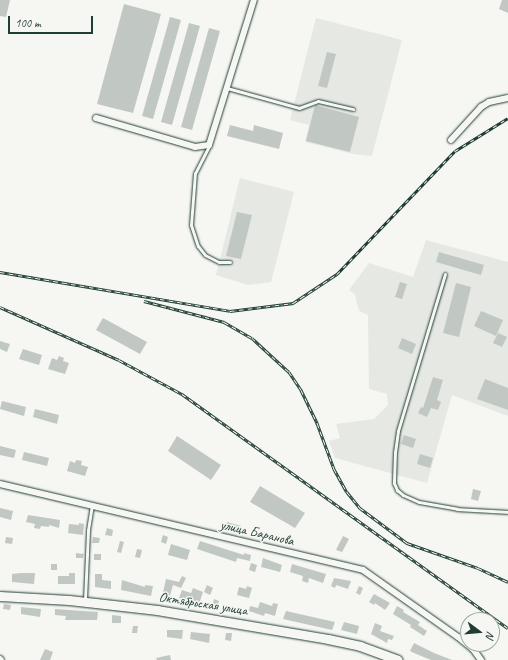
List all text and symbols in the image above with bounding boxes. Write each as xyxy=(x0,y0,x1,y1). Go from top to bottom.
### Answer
scale bar xyxy=(10,8,95,34)
text: 100 m xyxy=(15,15,41,31)
street label: улица Баранова xyxy=(218,516,296,550)
street label: Октябрьская улица xyxy=(157,589,249,619)
north arrow xyxy=(460,612,500,652)
text: N xyxy=(483,630,498,640)

